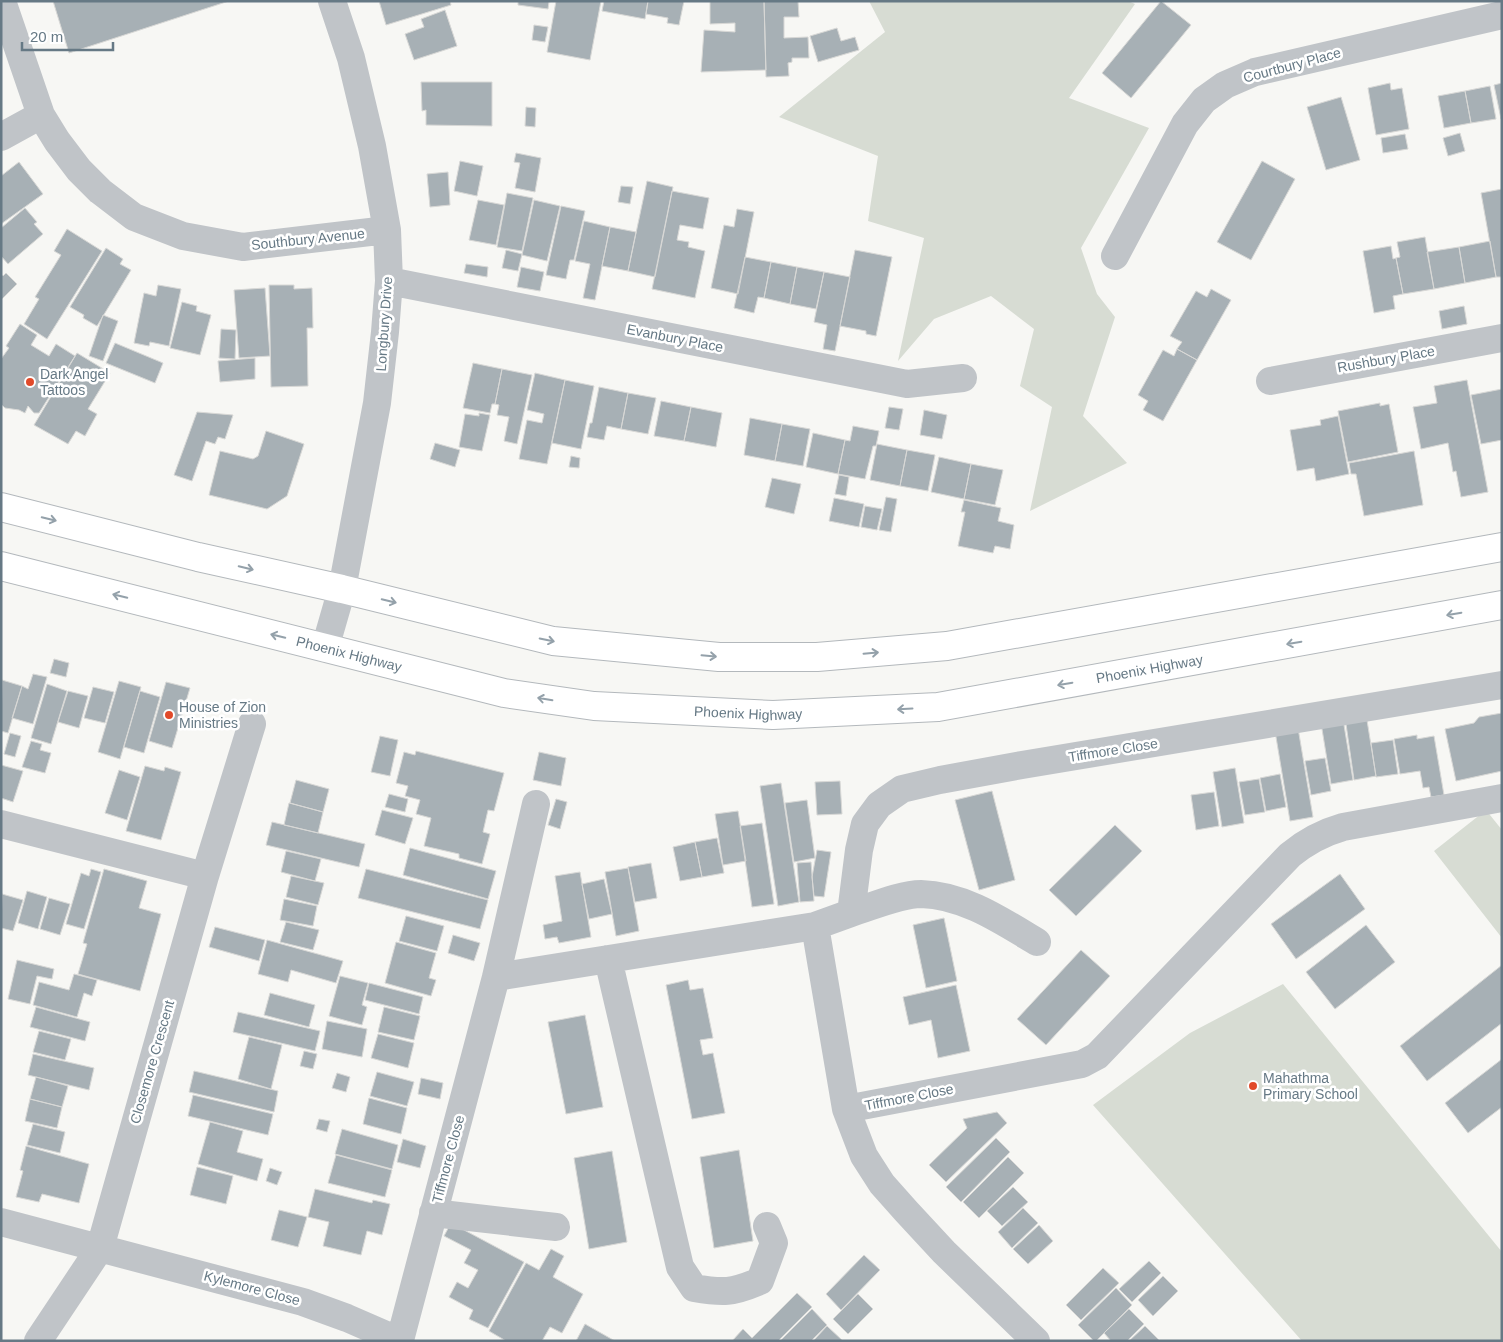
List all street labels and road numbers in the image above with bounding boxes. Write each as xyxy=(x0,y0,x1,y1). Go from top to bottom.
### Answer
street label: Courtbury Place xyxy=(1241,44,1343,86)
street label: Southbury Avenue xyxy=(250,225,366,253)
street label: Longbury Drive xyxy=(373,276,395,372)
street label: Evanbury Place xyxy=(625,321,725,355)
street label: Rushbury Place xyxy=(1336,343,1436,375)
street label: Phoenix Highway xyxy=(295,633,404,675)
street label: Phoenix Highway xyxy=(1095,651,1204,686)
street label: Phoenix Highway xyxy=(694,703,803,723)
street label: Tiffmore Close xyxy=(1067,735,1159,765)
street label: Closemore Crescent xyxy=(127,998,177,1126)
street label: Tiffmore Close xyxy=(863,1080,955,1113)
street label: Tiffmore Close xyxy=(429,1113,467,1205)
street label: Kylemore Close xyxy=(202,1267,302,1309)

